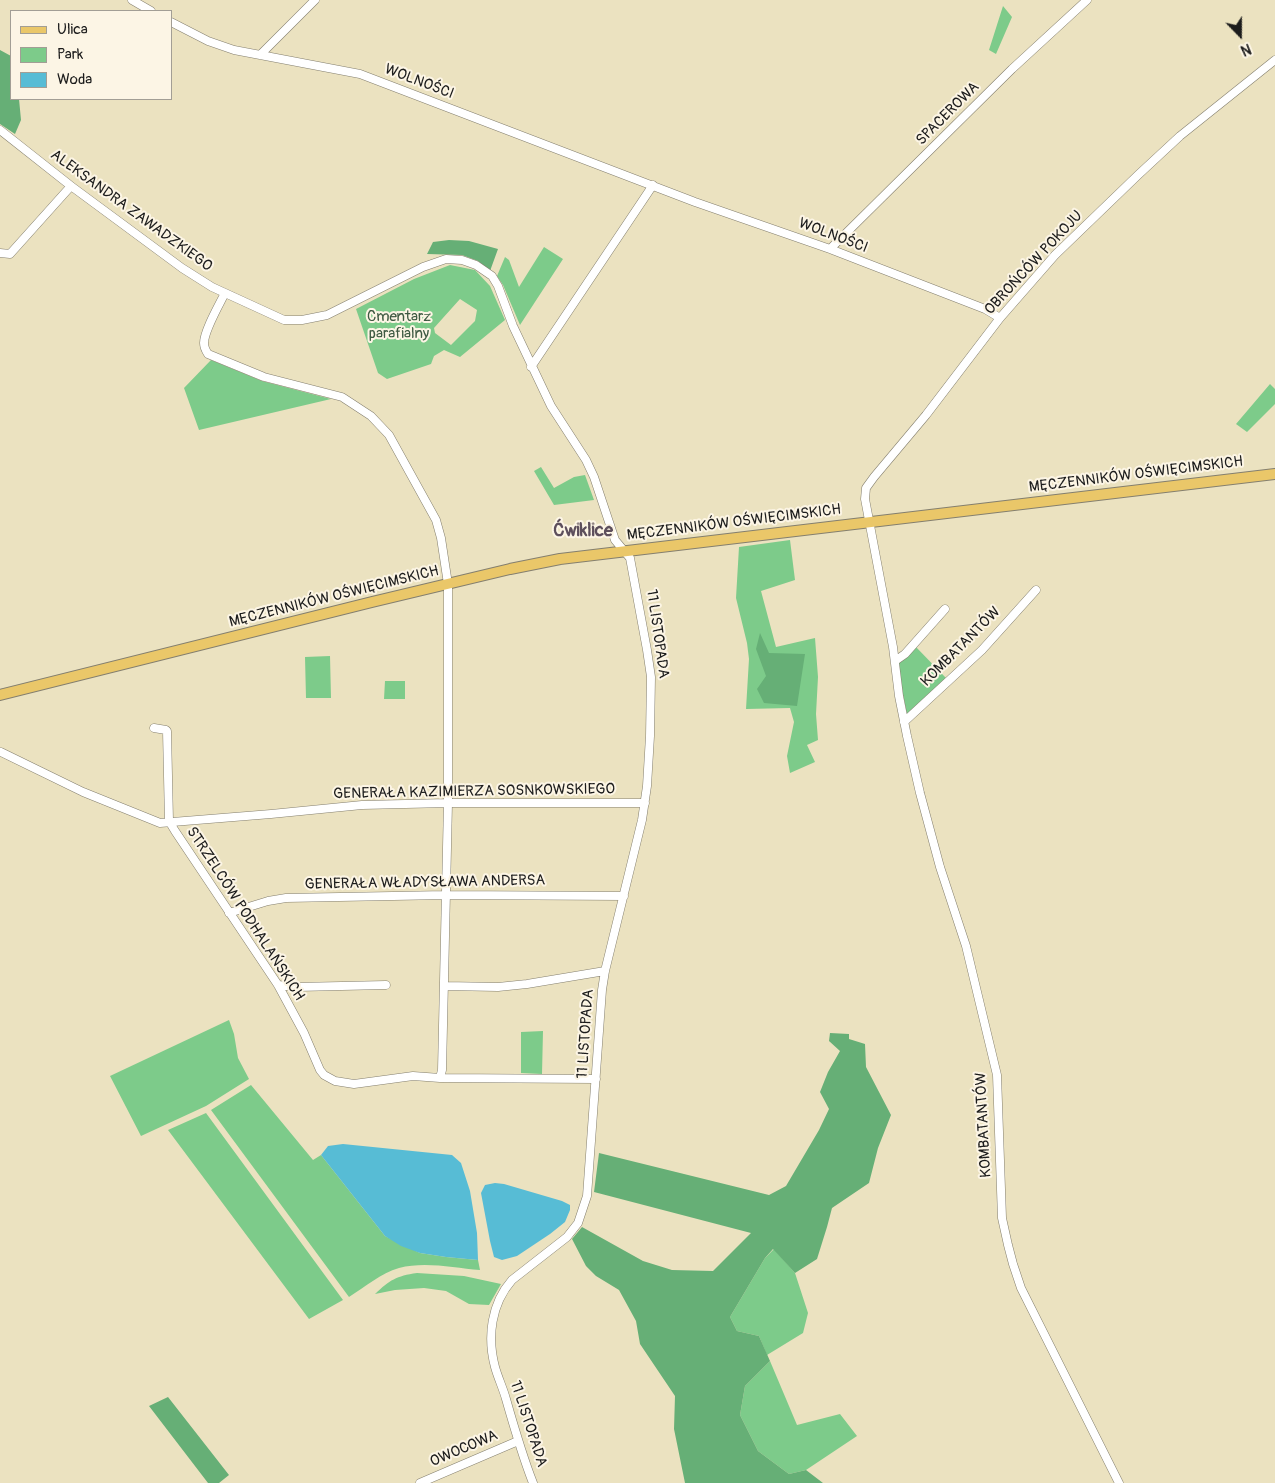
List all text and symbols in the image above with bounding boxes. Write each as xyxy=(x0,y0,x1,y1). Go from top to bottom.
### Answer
legend xyxy=(10,10,172,100)
north arrow xyxy=(1215,10,1265,60)
text: Ulica xyxy=(57,20,88,39)
text: N xyxy=(1238,40,1253,59)
text: Park xyxy=(57,45,83,64)
street label: WOLNOŚCI xyxy=(382,61,456,103)
text: Woda xyxy=(57,70,92,89)
street label: SPACEROWA xyxy=(913,79,983,149)
street label: ALEKSANDRA ZAWADZKIEGO xyxy=(47,146,215,276)
street label: OBROŃCÓW POKOJU xyxy=(981,207,1087,319)
street label: WOLNOŚCI xyxy=(796,215,870,257)
park label: Cmentarz parafialny xyxy=(367,308,431,343)
street label: MĘCZENNIKÓW OŚWIĘCIMSKICH xyxy=(1028,453,1244,497)
street label: MĘCZENNIKÓW OŚWIĘCIMSKICH xyxy=(626,501,842,545)
district label: Ćwiklice xyxy=(553,520,613,542)
street label: MĘCZENNIKÓW OŚWIĘCIMSKICH xyxy=(227,562,441,632)
street label: 11 LISTOPADA xyxy=(642,588,672,680)
street label: KOMBATANTÓW xyxy=(917,603,1005,691)
street label: GENERAŁA KAZIMIERZA SOSNKOWSKIEGO xyxy=(333,781,615,803)
street label: STRZELCÓW PODHALAŃSKICH xyxy=(182,824,308,1004)
street label: GENERAŁA WŁADYSŁAWA ANDERSA xyxy=(305,872,545,894)
street label: 11 LISTOPADA xyxy=(574,989,598,1079)
street label: KOMBATANTÓW xyxy=(972,1072,996,1178)
street label: 11 LISTOPADA xyxy=(506,1379,550,1469)
street label: OWOCOWA xyxy=(427,1427,501,1471)

